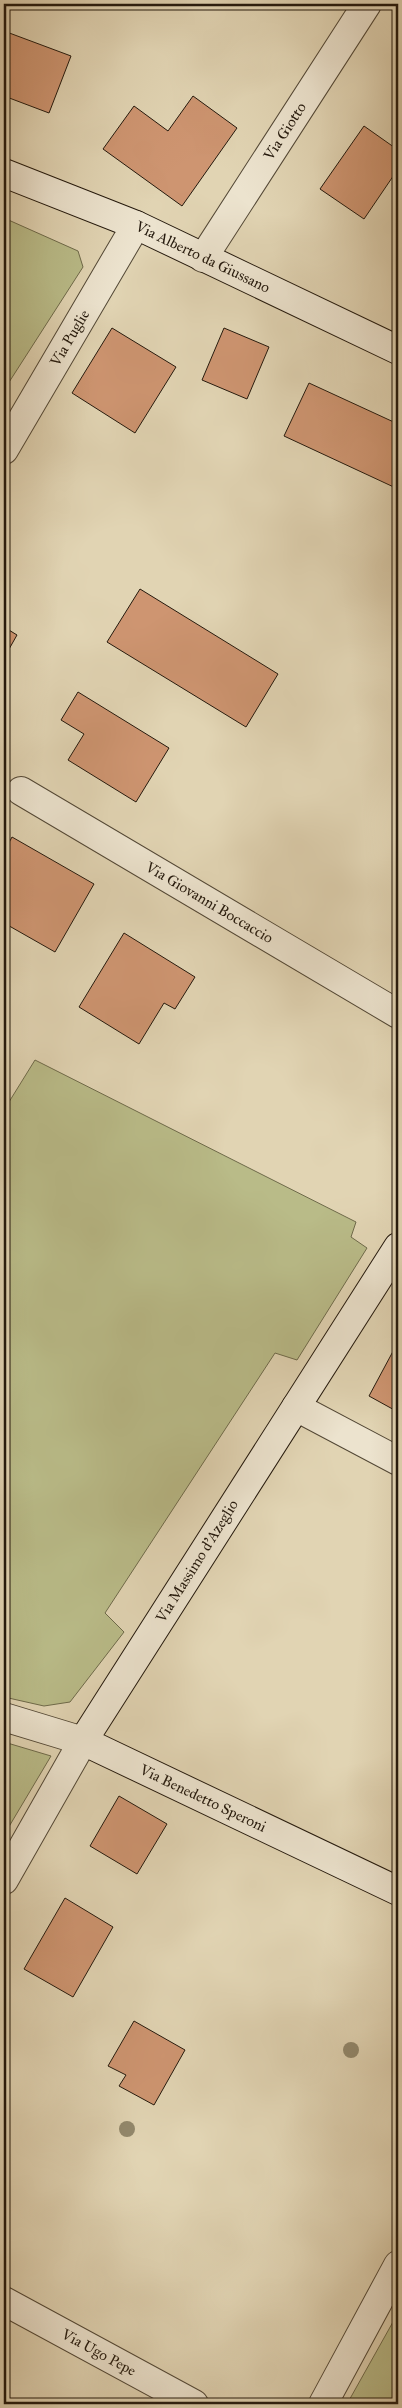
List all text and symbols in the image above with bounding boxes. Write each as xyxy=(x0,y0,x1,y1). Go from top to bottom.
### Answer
street label: Via Giotto xyxy=(259,99,310,164)
street label: Via Alberto da Giussano xyxy=(132,217,273,297)
street label: Via Puglie xyxy=(46,307,93,370)
street label: Via Giovanni Boccaccio xyxy=(142,857,277,947)
street label: Via Massimo d'Azeglio xyxy=(151,1496,242,1626)
street label: Via Benedetto Speroni xyxy=(136,1760,269,1836)
street label: Via Ugo Pepe xyxy=(58,2325,139,2380)

